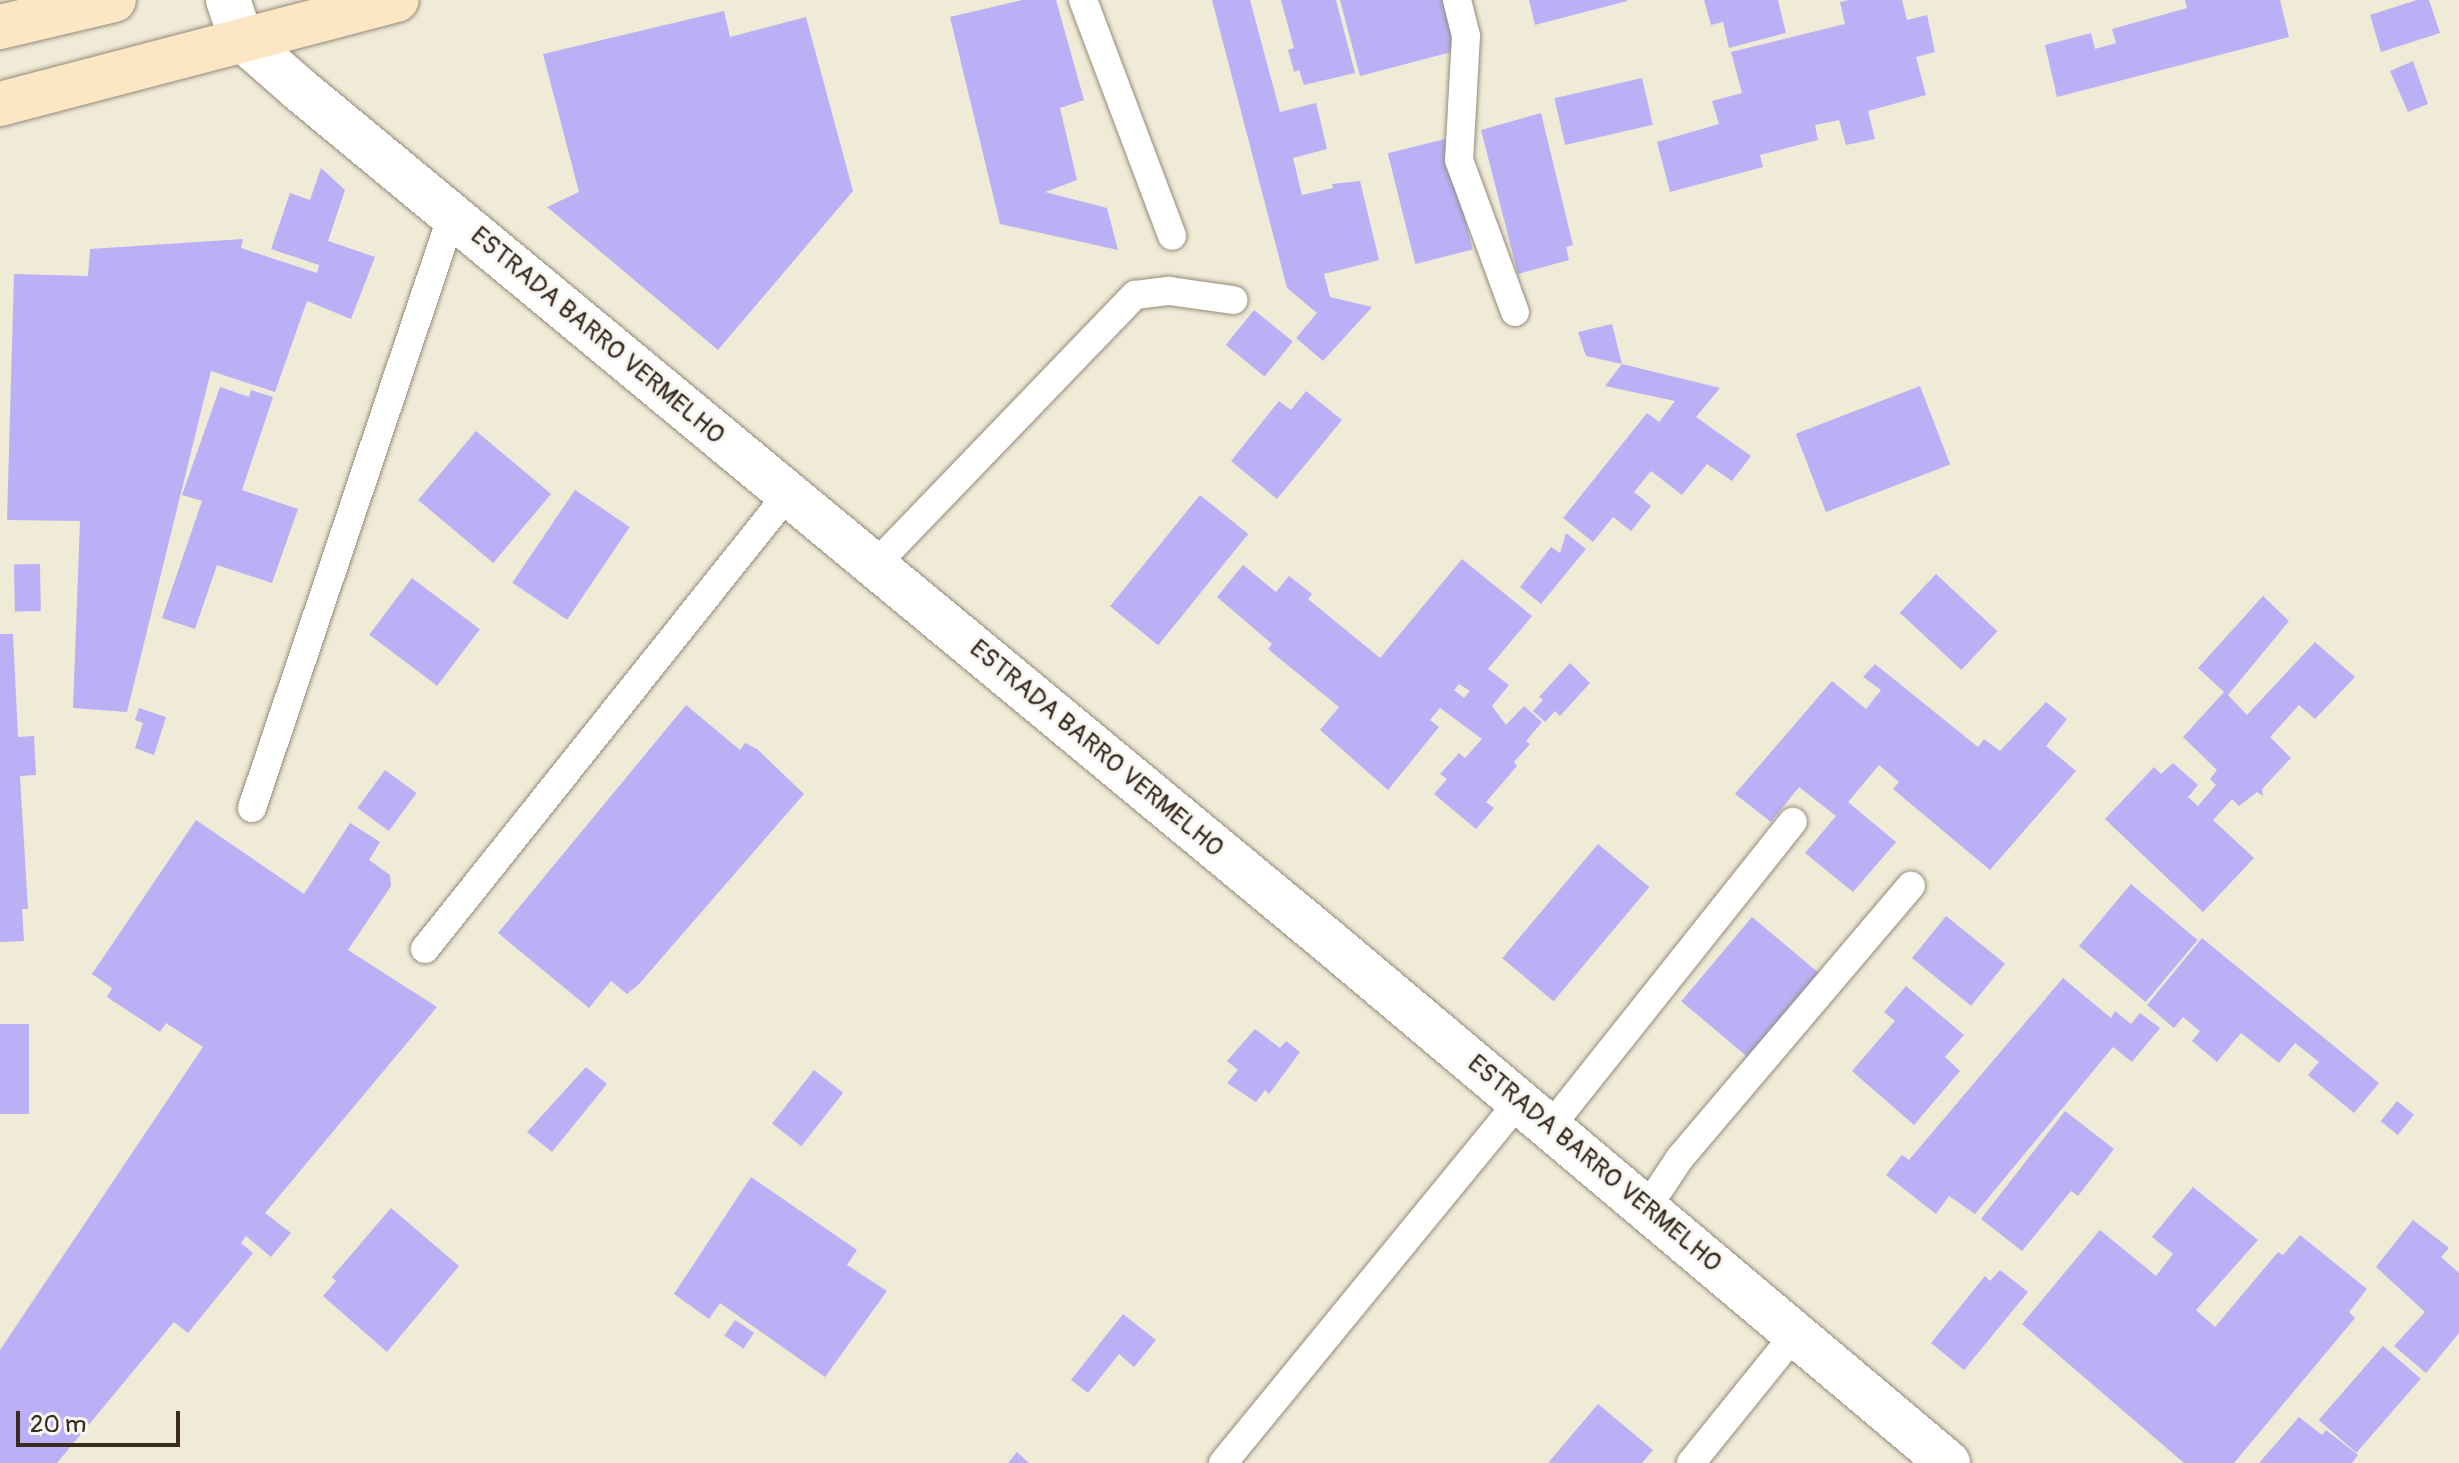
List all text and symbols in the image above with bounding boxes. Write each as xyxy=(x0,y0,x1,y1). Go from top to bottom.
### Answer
street label: ESTRADA BARRO VERMELHO xyxy=(464,221,730,451)
street label: ESTRADA BARRO VERMELHO xyxy=(963,634,1229,864)
street label: ESTRADA BARRO VERMELHO xyxy=(1461,1049,1727,1279)
scale bar xyxy=(20,1395,184,1445)
text: 20 m xyxy=(30,1410,86,1439)

